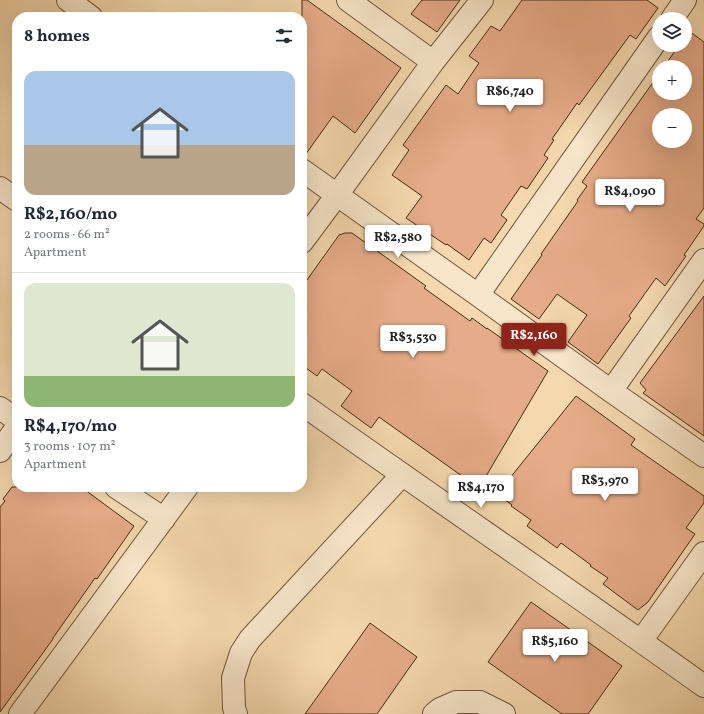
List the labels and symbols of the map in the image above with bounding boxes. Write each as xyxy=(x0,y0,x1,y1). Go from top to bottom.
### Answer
pin: R$6,740 xyxy=(473,79,547,113)
pin: R$4,090 xyxy=(593,179,667,213)
pin: R$2,580 xyxy=(361,225,435,259)
pin: R$2,160 xyxy=(497,323,571,357)
pin: R$3,530 xyxy=(376,325,450,359)
pin: R$3,970 xyxy=(568,468,642,502)
pin: R$4,170 xyxy=(444,475,518,509)
pin: R$5,160 xyxy=(518,629,592,663)

